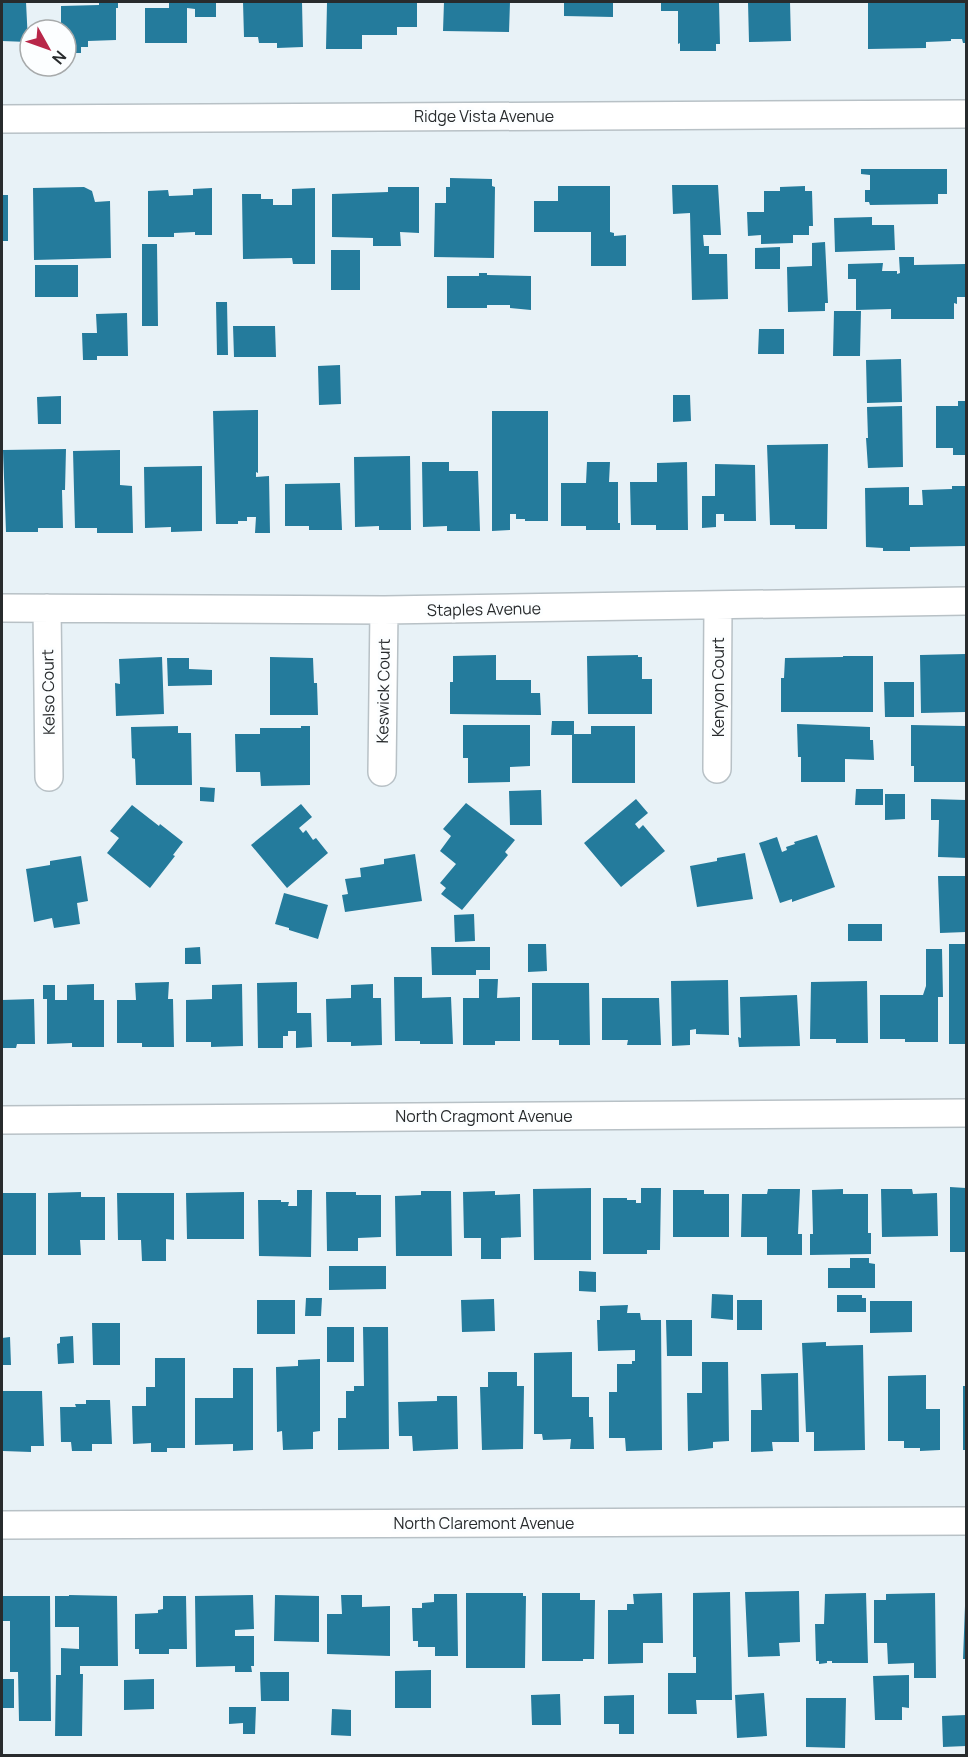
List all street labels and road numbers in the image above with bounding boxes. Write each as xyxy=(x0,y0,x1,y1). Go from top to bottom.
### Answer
street label: Ridge Vista Avenue xyxy=(414,105,554,127)
street label: Staples Avenue xyxy=(427,597,541,621)
street label: Kenyon Court xyxy=(707,637,729,737)
street label: Keswick Court xyxy=(371,638,395,744)
street label: Kelso Court xyxy=(36,649,60,735)
street label: North Cragmont Avenue xyxy=(395,1105,573,1127)
street label: North Claremont Avenue xyxy=(394,1512,574,1534)

